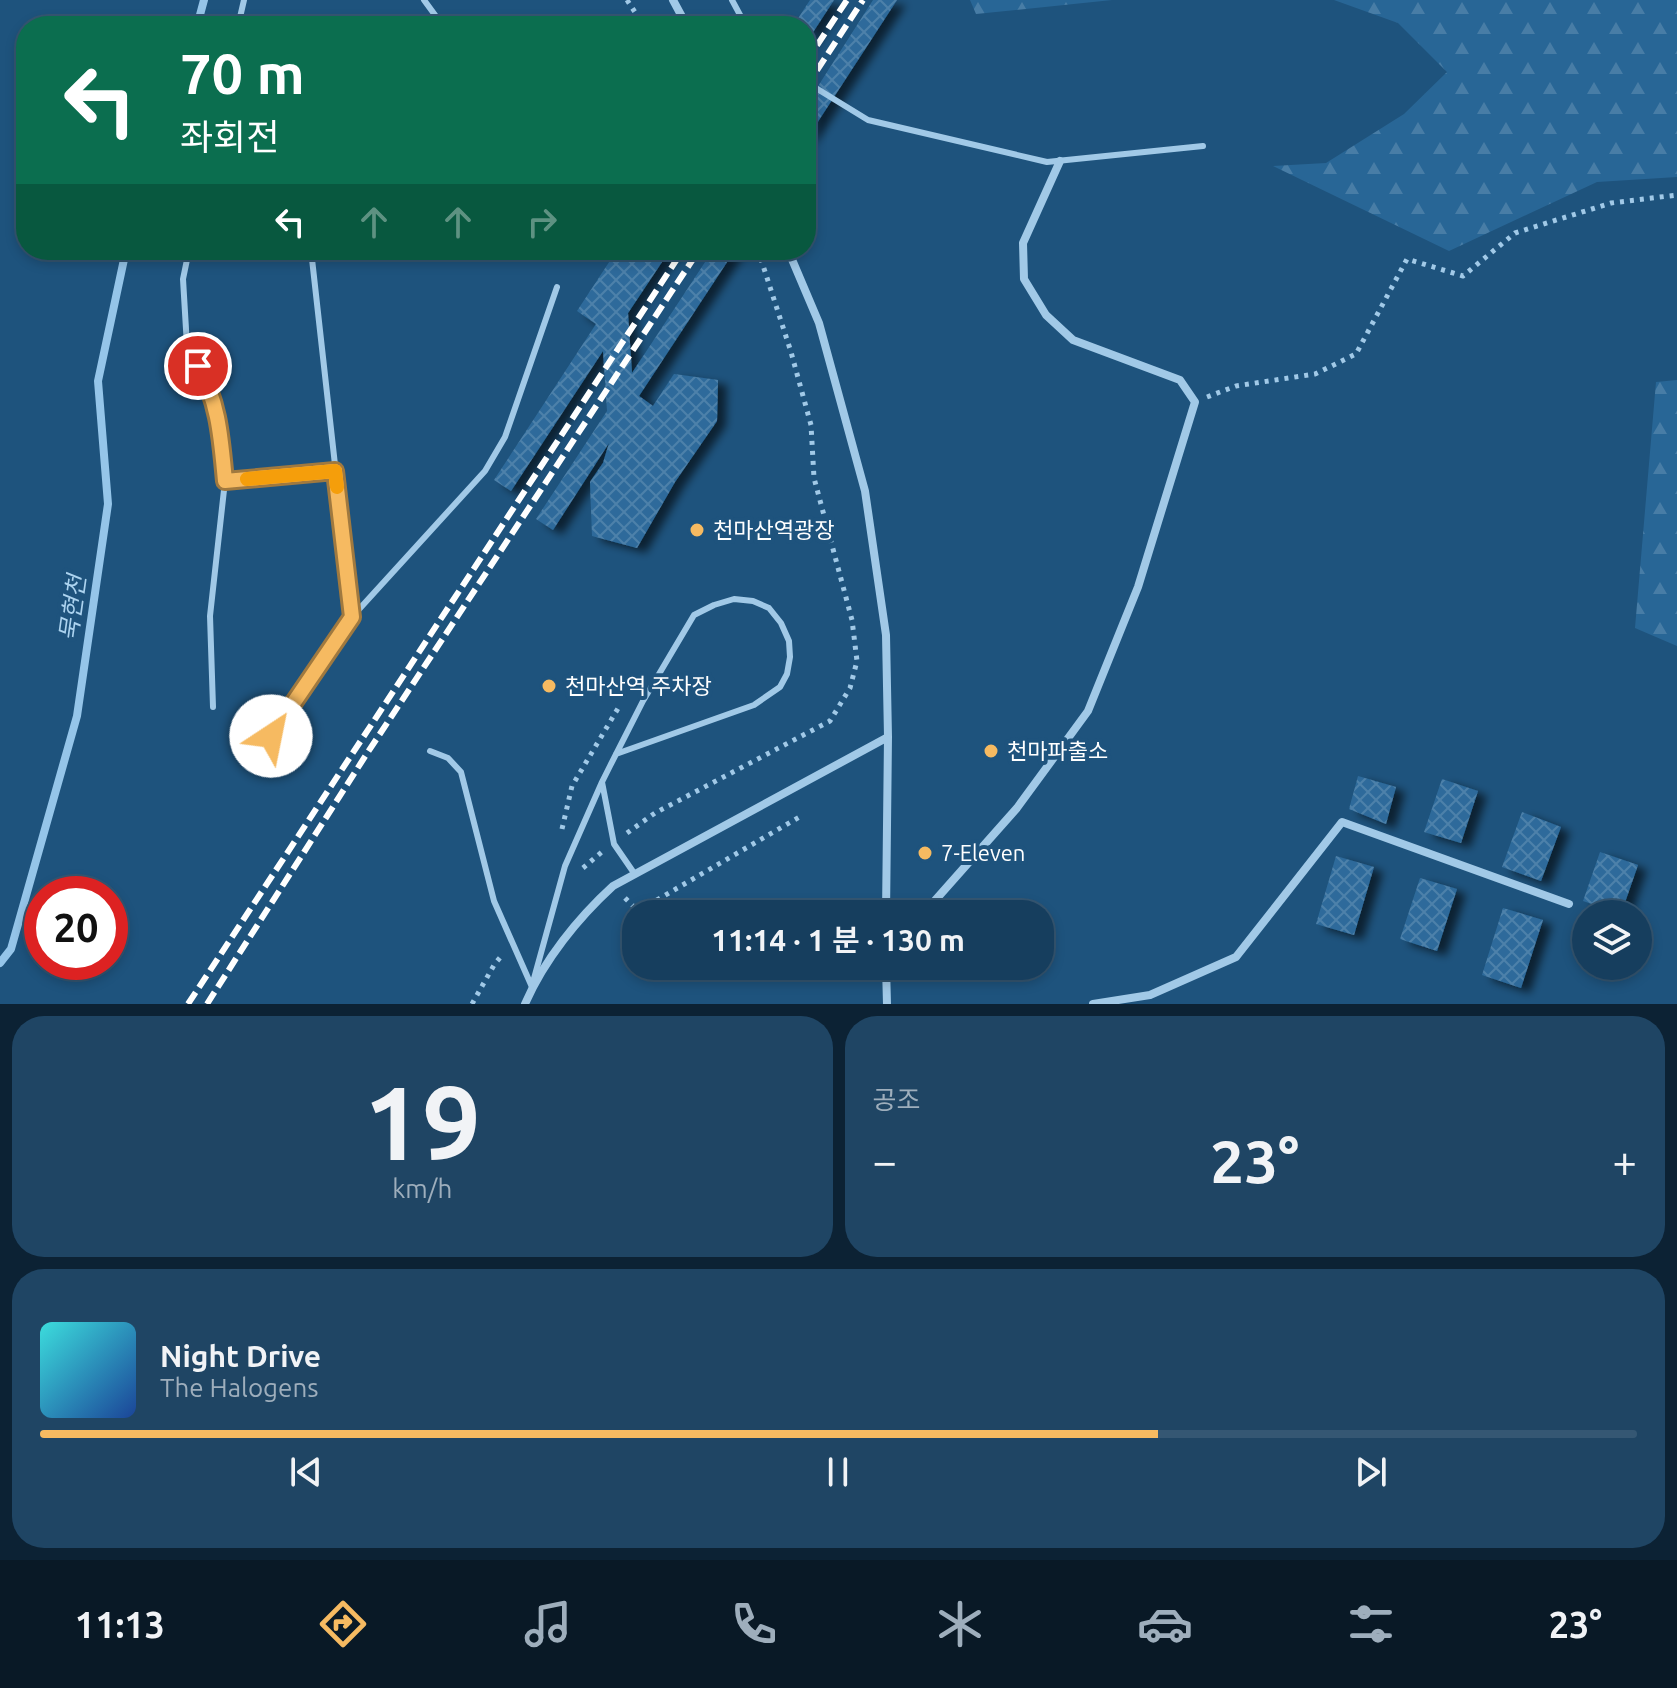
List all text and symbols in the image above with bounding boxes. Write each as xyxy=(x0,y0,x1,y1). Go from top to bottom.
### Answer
text: 70 m xyxy=(180,42,305,105)
icon: left xyxy=(48,48,152,152)
text: 좌회전 xyxy=(180,116,279,157)
icon: left xyxy=(268,200,312,244)
icon: ahead xyxy=(352,200,396,244)
icon: ahead xyxy=(436,200,480,244)
icon: right xyxy=(520,200,564,244)
pin xyxy=(164,332,232,400)
icon: arrive xyxy=(176,344,220,388)
place label: 천마산역광장 xyxy=(713,517,834,542)
marker: 천마산역광장 xyxy=(688,521,706,539)
water label: 묵현천 xyxy=(55,570,91,643)
place label: 천마산역 주차장 xyxy=(565,673,712,698)
marker: 천마산역 주차장 xyxy=(540,677,558,695)
position arrow xyxy=(229,694,313,778)
place label: 천마파출소 xyxy=(1007,738,1108,763)
marker: 천마파출소 xyxy=(982,742,1000,760)
place label: 7-Eleven xyxy=(941,840,1025,865)
marker: 7-Eleven xyxy=(916,844,934,862)
speed limit sign: 20 xyxy=(24,876,128,980)
map controls xyxy=(1572,900,1652,980)
button: layers xyxy=(1572,900,1652,980)
text: 11:14 · 1 분 · 130 m xyxy=(711,923,965,957)
text: 19 xyxy=(364,1063,481,1180)
text: 공조 xyxy=(873,1085,920,1114)
text: 23° xyxy=(1210,1127,1299,1194)
text: − xyxy=(873,1136,897,1185)
text: + xyxy=(1612,1136,1637,1185)
text: km/h xyxy=(392,1174,452,1203)
text: Night Drive xyxy=(160,1339,321,1373)
text: The Halogens xyxy=(160,1373,319,1402)
icon: previous xyxy=(284,1450,328,1494)
icon: pause xyxy=(816,1450,860,1494)
icon: next xyxy=(1349,1450,1393,1494)
icon: directions xyxy=(315,1596,371,1652)
icon: music xyxy=(520,1596,576,1652)
icon: phone xyxy=(726,1596,782,1652)
icon: climate xyxy=(932,1596,988,1652)
icon: car xyxy=(1137,1596,1193,1652)
icon: filters xyxy=(1343,1596,1399,1652)
text: 11:13 xyxy=(75,1604,165,1645)
text: 23° xyxy=(1549,1604,1602,1645)

